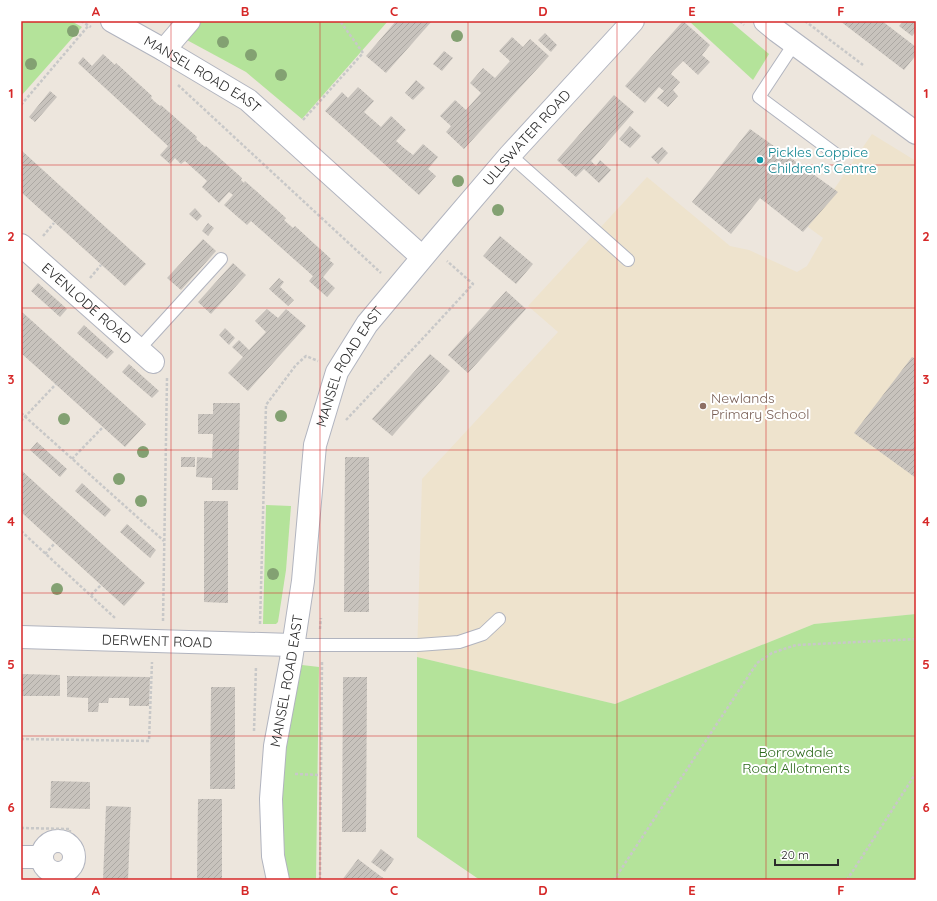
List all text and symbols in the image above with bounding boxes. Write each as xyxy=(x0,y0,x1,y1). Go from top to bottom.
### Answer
text: A xyxy=(92,3,101,19)
text: B xyxy=(241,3,249,19)
text: C xyxy=(390,3,398,19)
text: D xyxy=(538,3,548,19)
text: E xyxy=(688,3,696,19)
text: F xyxy=(837,3,845,19)
street label: MANSEL ROAD EAST xyxy=(141,32,265,117)
text: 1 xyxy=(8,85,14,101)
text: 1 xyxy=(923,85,929,101)
street label: ULLSWATER ROAD xyxy=(479,86,575,189)
place label: Pickles Coppice Children's Centre xyxy=(768,143,877,177)
marker: Pickles Coppice Children's Centre xyxy=(755,155,765,165)
text: 2 xyxy=(7,228,15,244)
text: 2 xyxy=(922,228,930,244)
street label: EVENLODE ROAD xyxy=(38,259,136,348)
street label: MANSEL ROAD EAST xyxy=(312,302,387,429)
text: 3 xyxy=(8,371,15,387)
text: 3 xyxy=(923,371,930,387)
place label: Newlands Primary School xyxy=(711,389,809,423)
marker: Newlands Primary School xyxy=(698,401,708,411)
text: 4 xyxy=(7,513,15,529)
text: 4 xyxy=(922,513,930,529)
street label: MANSEL ROAD EAST xyxy=(266,613,307,748)
street label: DERWENT ROAD xyxy=(101,630,212,652)
text: 5 xyxy=(7,656,15,672)
text: 5 xyxy=(922,656,930,672)
park label: Borrowdale Road Allotments xyxy=(742,743,850,777)
text: 6 xyxy=(7,799,15,815)
text: 6 xyxy=(922,799,930,815)
scale bar xyxy=(775,841,838,867)
text: 20 m xyxy=(781,847,809,862)
text: A xyxy=(92,882,101,898)
text: B xyxy=(241,882,249,898)
text: C xyxy=(390,882,398,898)
text: D xyxy=(538,882,548,898)
text: E xyxy=(688,882,696,898)
text: F xyxy=(837,882,845,898)

